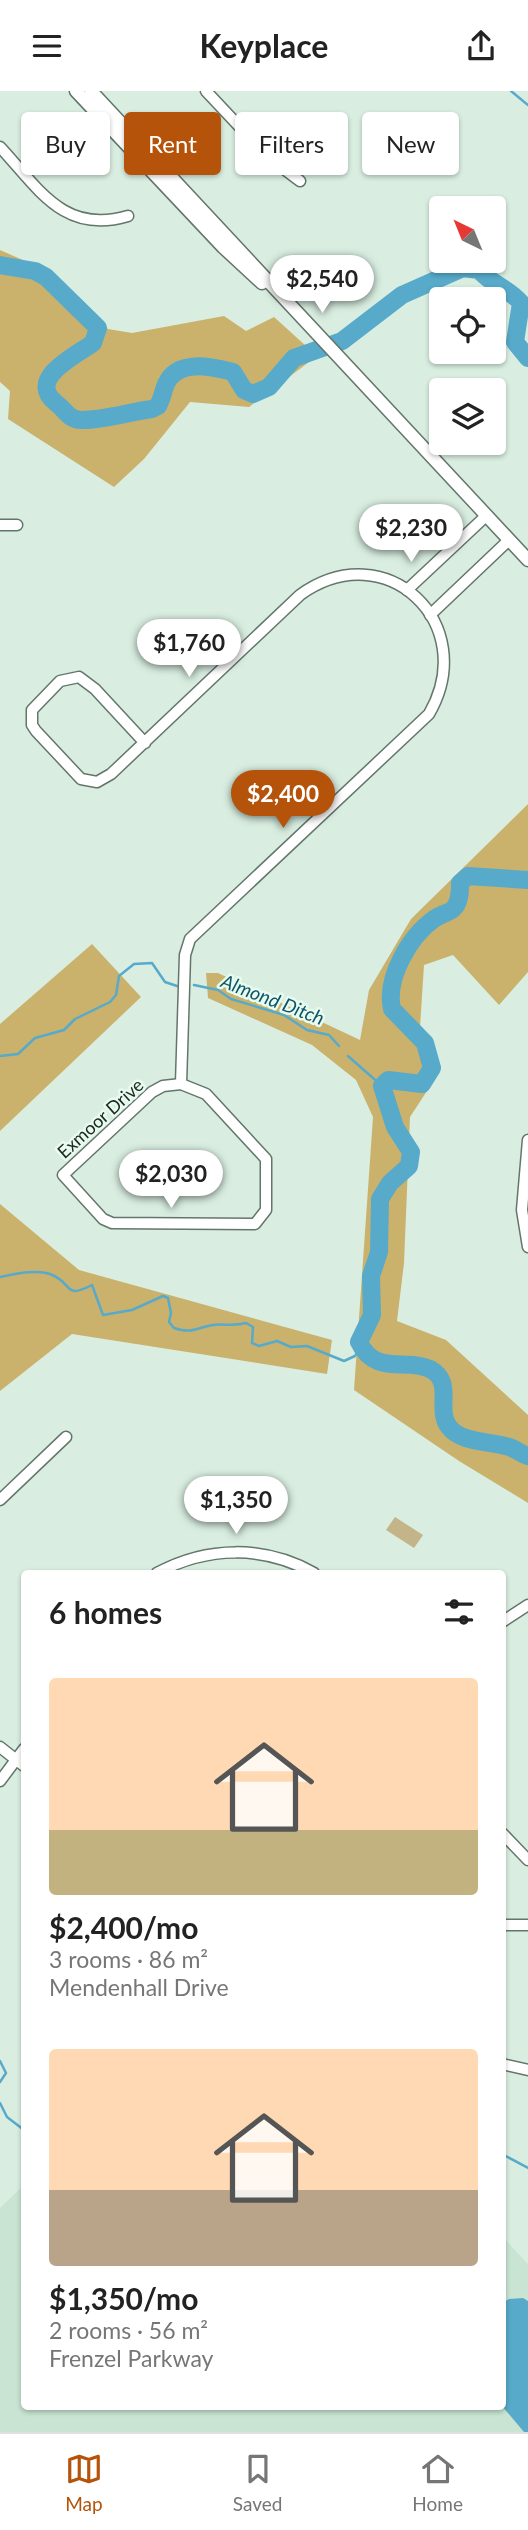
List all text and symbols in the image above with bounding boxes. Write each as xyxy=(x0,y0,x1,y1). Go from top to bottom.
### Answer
text: Keyplace xyxy=(200,26,328,65)
icon: menu xyxy=(28,27,66,65)
icon: share xyxy=(462,27,500,65)
chip: Buy xyxy=(21,112,110,175)
chip: Rent xyxy=(124,112,221,175)
chip: Filters xyxy=(235,112,348,175)
chip: New xyxy=(362,112,459,175)
north arrow xyxy=(429,196,506,273)
map controls xyxy=(429,196,506,455)
pin: $2,540 xyxy=(265,255,379,315)
text: $2,540 xyxy=(286,264,358,292)
button: locate xyxy=(429,287,506,364)
button: layers xyxy=(429,378,506,455)
pin: $2,230 xyxy=(354,505,468,564)
text: $2,230 xyxy=(375,513,447,541)
pin: $1,760 xyxy=(132,619,246,679)
text: $1,760 xyxy=(153,628,225,656)
pin: $2,400 xyxy=(226,771,340,830)
text: $2,400 xyxy=(247,779,319,807)
water label: Almond Ditch xyxy=(217,968,328,1029)
street label: Exmoor Drive xyxy=(52,1074,148,1162)
pin: $2,030 xyxy=(114,1151,228,1210)
text: $2,030 xyxy=(135,1159,207,1187)
pin: $1,350 xyxy=(179,1477,293,1536)
text: $1,350 xyxy=(200,1485,272,1513)
icon: filters xyxy=(440,1593,478,1631)
text: 6 homes xyxy=(49,1594,162,1630)
icon: home xyxy=(201,1724,327,1850)
text: $2,400/mo xyxy=(49,1909,198,1945)
text: 3 rooms · 86 m² xyxy=(49,1945,208,1973)
text: Mendenhall Drive xyxy=(49,1973,229,2001)
icon: home xyxy=(201,2095,327,2221)
text: $1,350/mo xyxy=(49,2280,198,2316)
text: 2 rooms · 56 m² xyxy=(49,2316,208,2344)
text: Frenzel Parkway xyxy=(49,2344,213,2372)
tab: Map xyxy=(65,2450,103,2515)
tab: Saved xyxy=(233,2450,282,2515)
tab: Home xyxy=(412,2450,463,2515)

